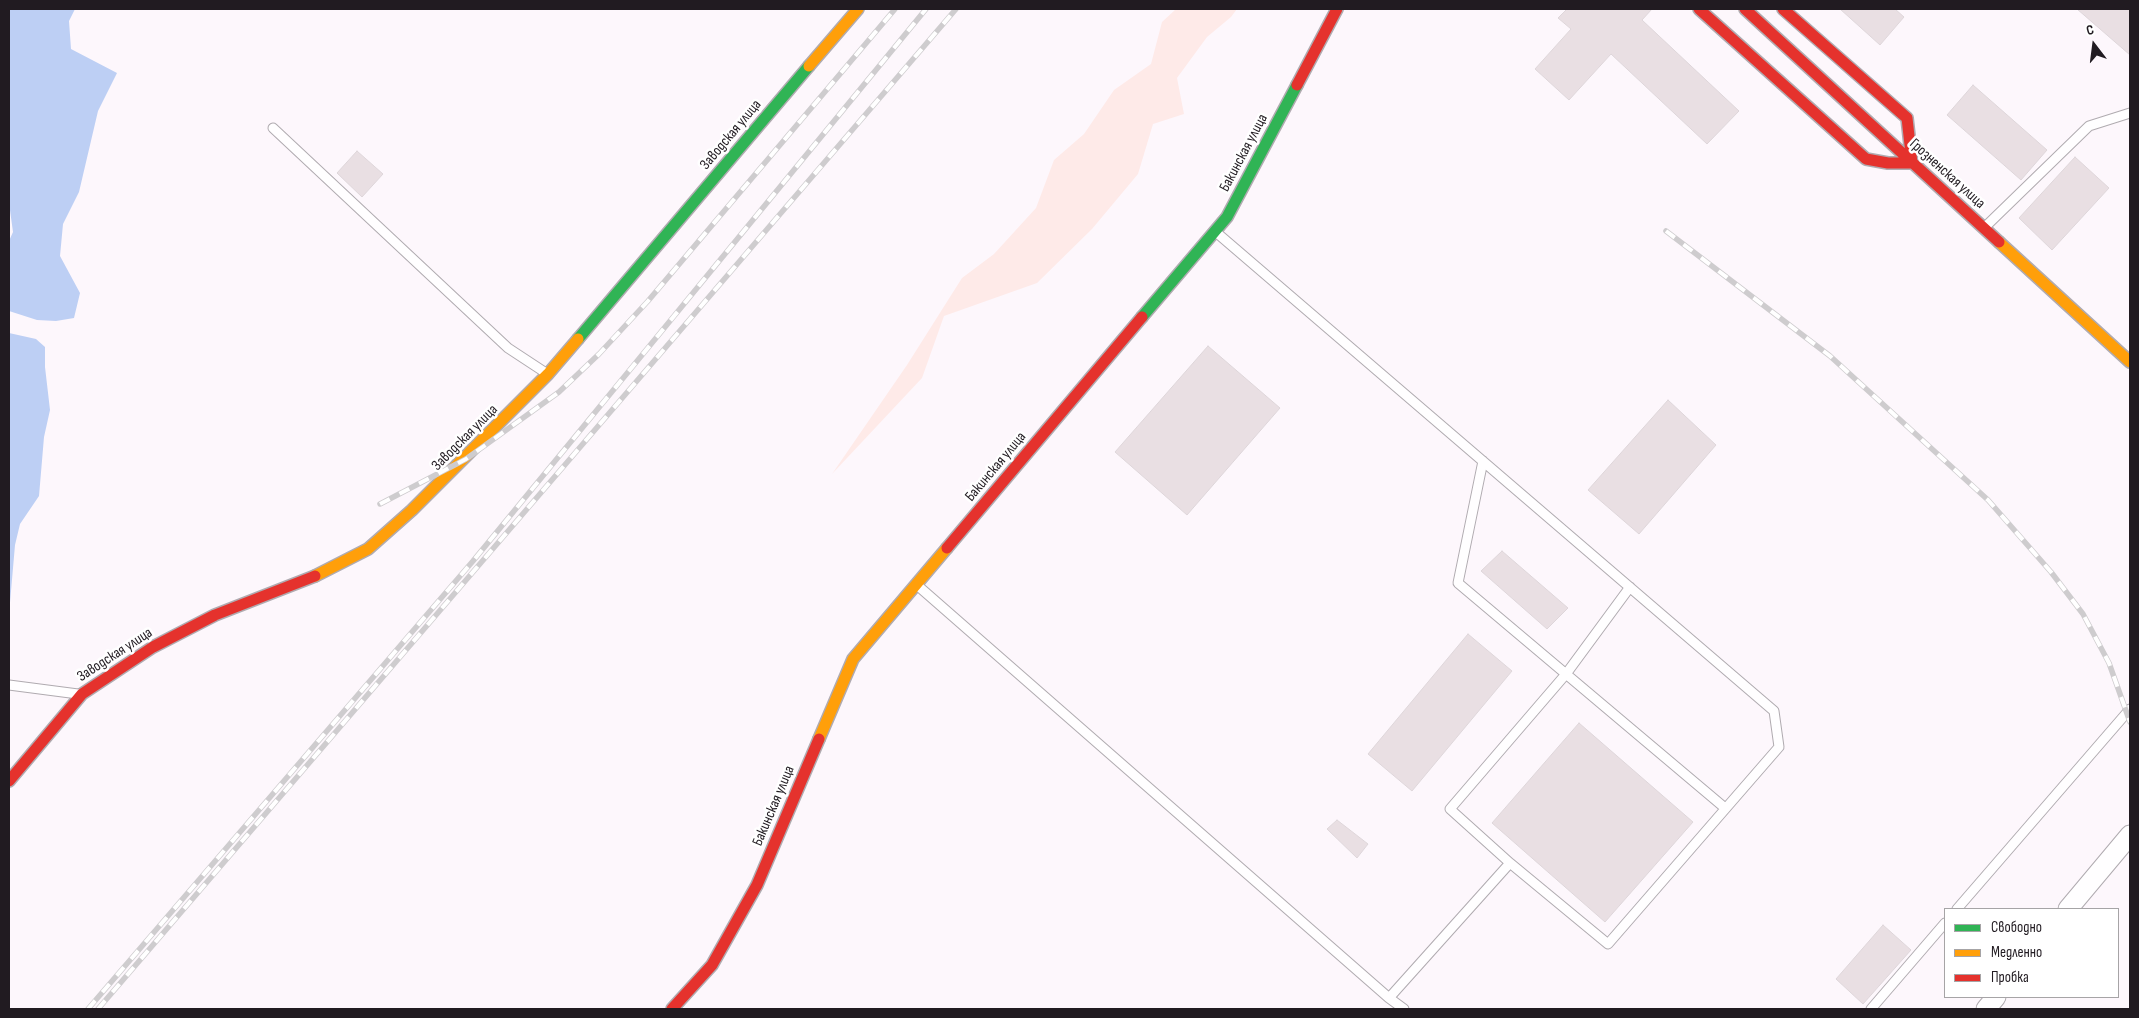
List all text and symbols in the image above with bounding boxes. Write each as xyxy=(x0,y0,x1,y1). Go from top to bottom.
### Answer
north arrow xyxy=(2069,20,2119,70)
text: С xyxy=(2084,21,2096,39)
street label: Заводская улица xyxy=(696,96,766,174)
street label: Бакинская улица xyxy=(1216,111,1272,195)
street label: Грозненская улица xyxy=(1905,135,1989,213)
street label: Заводская улица xyxy=(428,401,502,475)
street label: Бакинская улица xyxy=(962,429,1030,505)
street label: Заводская улица xyxy=(74,624,156,686)
street label: Бакинская улица xyxy=(749,763,799,849)
legend xyxy=(1944,908,2119,998)
text: Свободно xyxy=(1991,918,2042,937)
text: Медленно xyxy=(1991,943,2042,962)
text: Пробка xyxy=(1991,968,2029,987)

